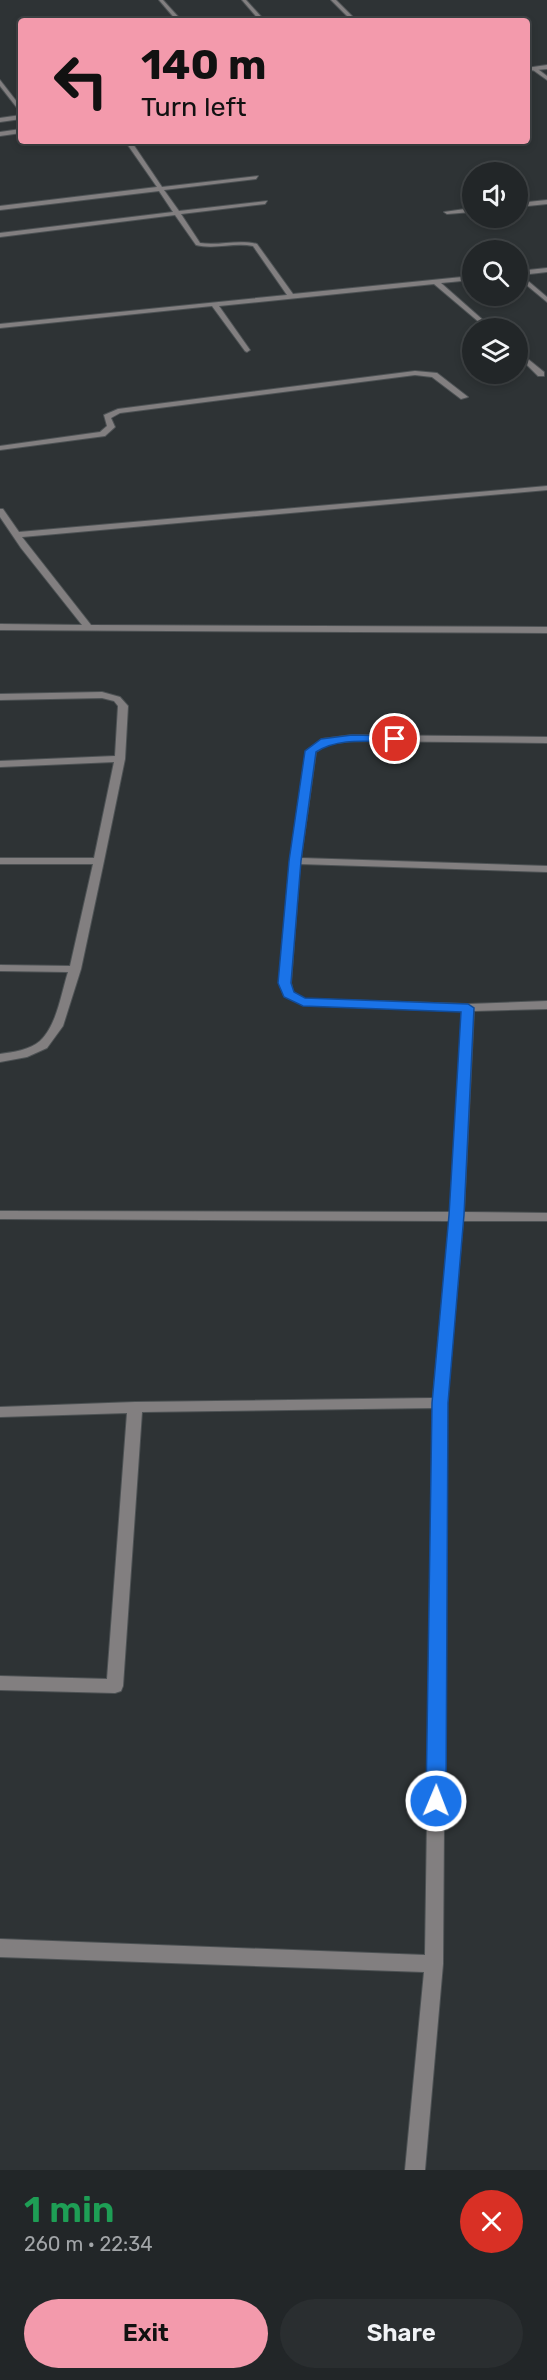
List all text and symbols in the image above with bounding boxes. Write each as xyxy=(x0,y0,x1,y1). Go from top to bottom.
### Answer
text: 140 m xyxy=(141,40,267,90)
icon: left xyxy=(42,42,120,120)
text: Turn left xyxy=(141,91,246,123)
map controls xyxy=(462,162,528,384)
button: sound xyxy=(462,162,528,228)
button: search xyxy=(462,240,528,306)
button: layers xyxy=(462,318,528,384)
pin xyxy=(369,713,420,764)
icon: arrive xyxy=(378,722,411,755)
position arrow xyxy=(404,1769,468,1833)
text: 1 min xyxy=(24,2188,115,2231)
button: close xyxy=(460,2190,523,2253)
text: 260 m · 22:34 xyxy=(24,2232,153,2256)
button: Exit xyxy=(24,2299,268,2368)
button: Share xyxy=(280,2299,523,2368)

